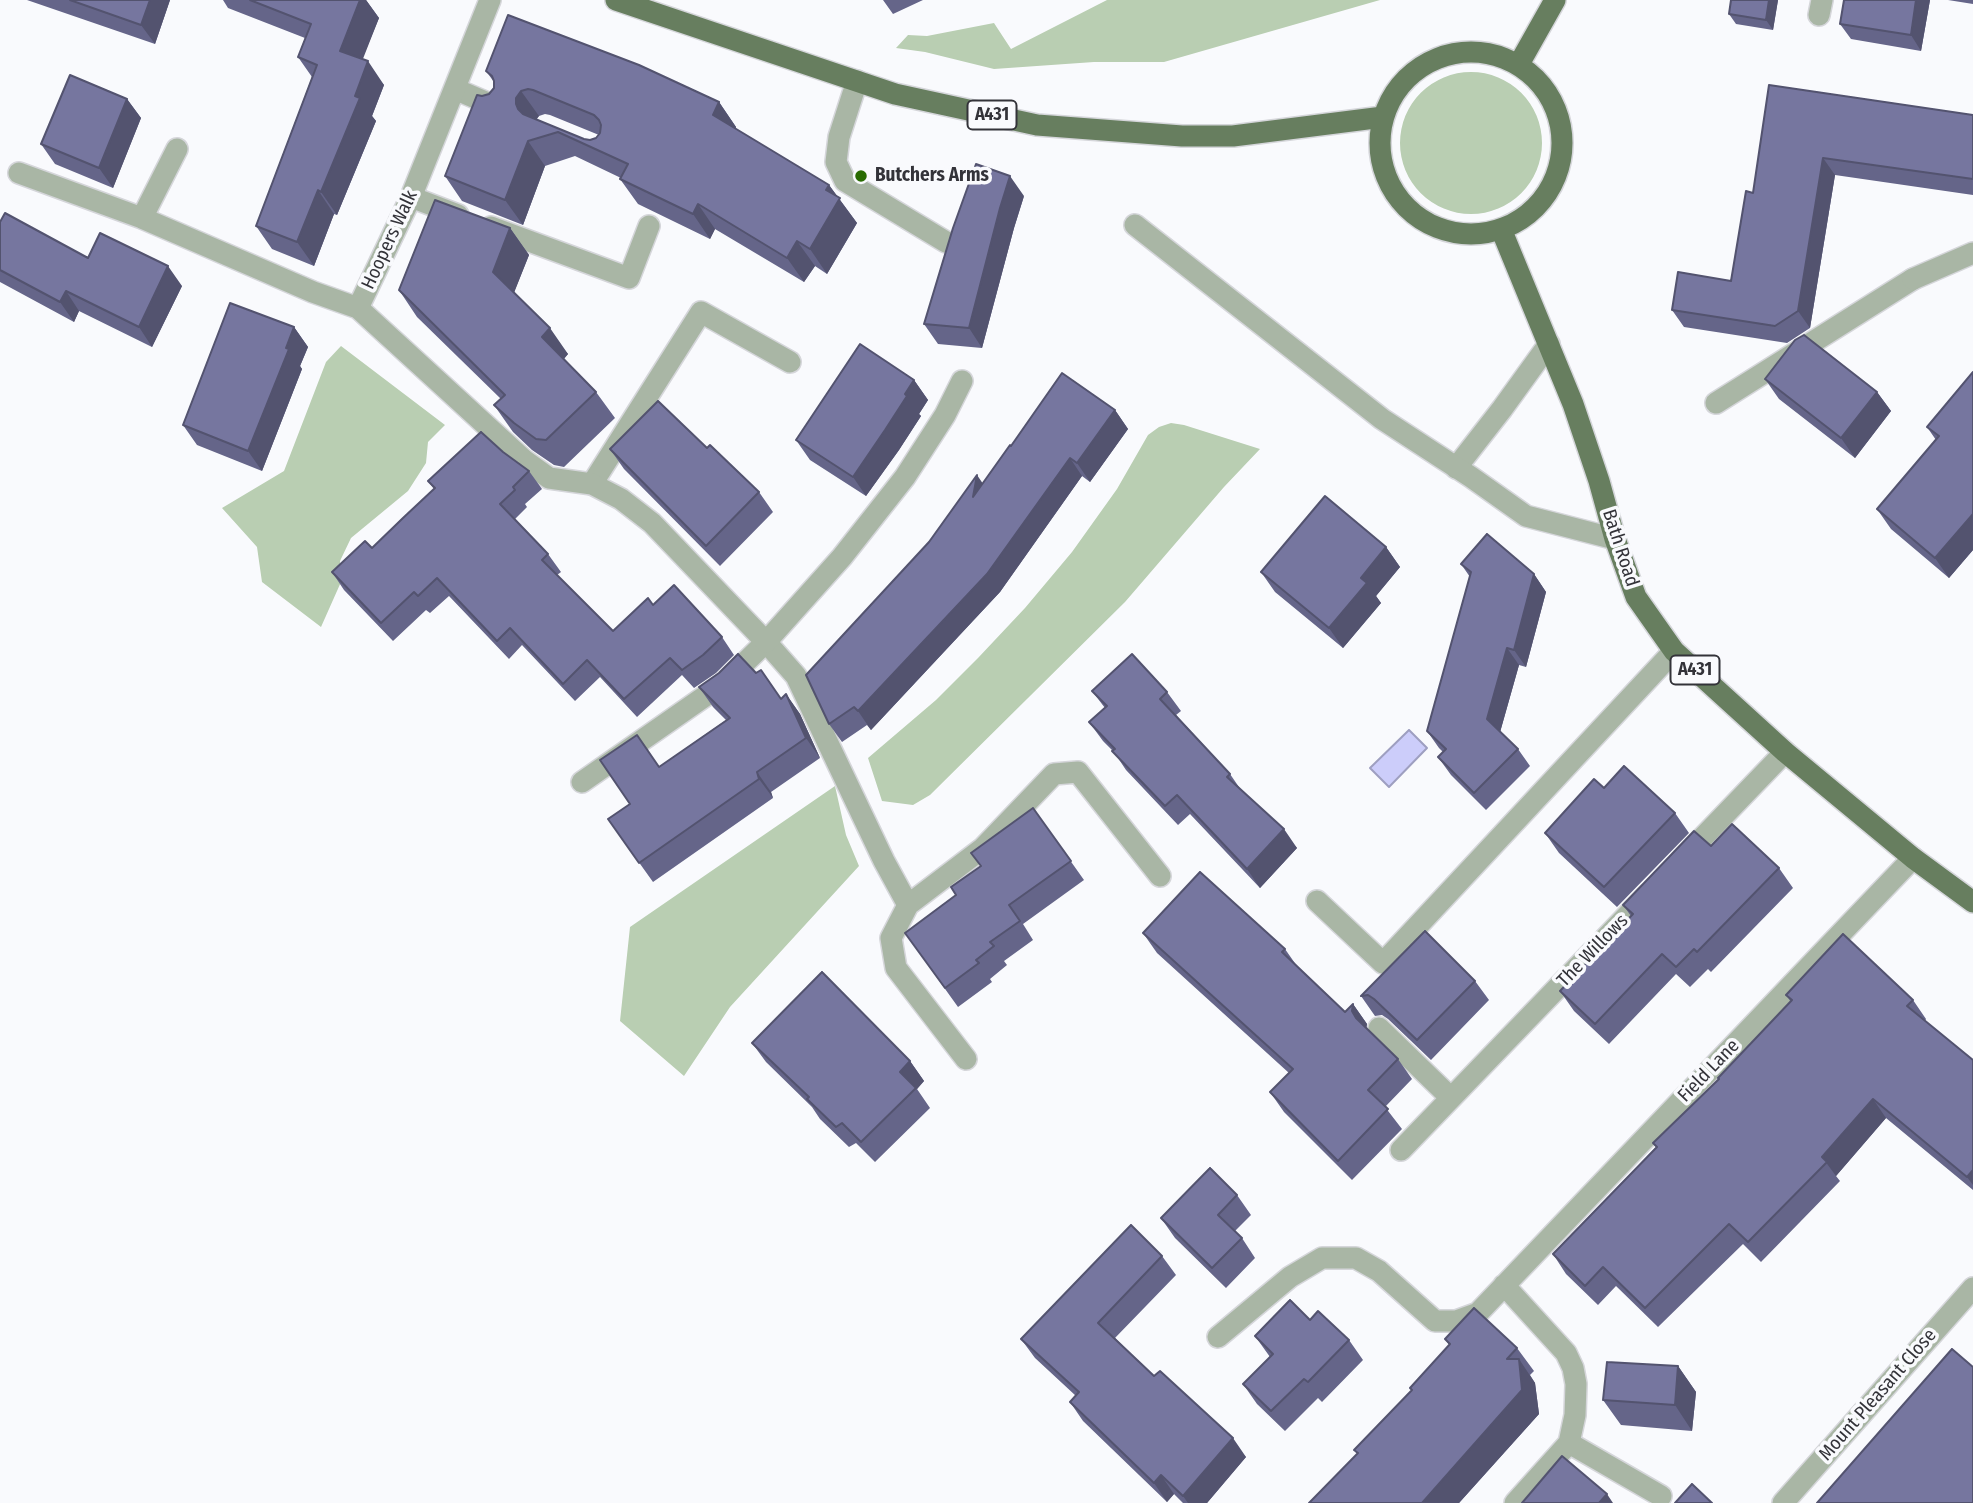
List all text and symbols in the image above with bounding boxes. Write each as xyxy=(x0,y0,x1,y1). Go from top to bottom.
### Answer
road number: A431 xyxy=(968,100,1016,130)
place label: Butchers Arms xyxy=(875,165,989,187)
marker: Butchers Arms xyxy=(853,168,869,184)
street label: Hoopers Walk xyxy=(357,187,423,293)
street label: Bath Road xyxy=(1597,507,1643,589)
road number: A431 xyxy=(1670,656,1720,684)
street label: The Willows xyxy=(1553,910,1633,992)
street label: Field Lane xyxy=(1674,1035,1744,1107)
street label: Mount Pleasant Close xyxy=(1815,1324,1941,1466)

